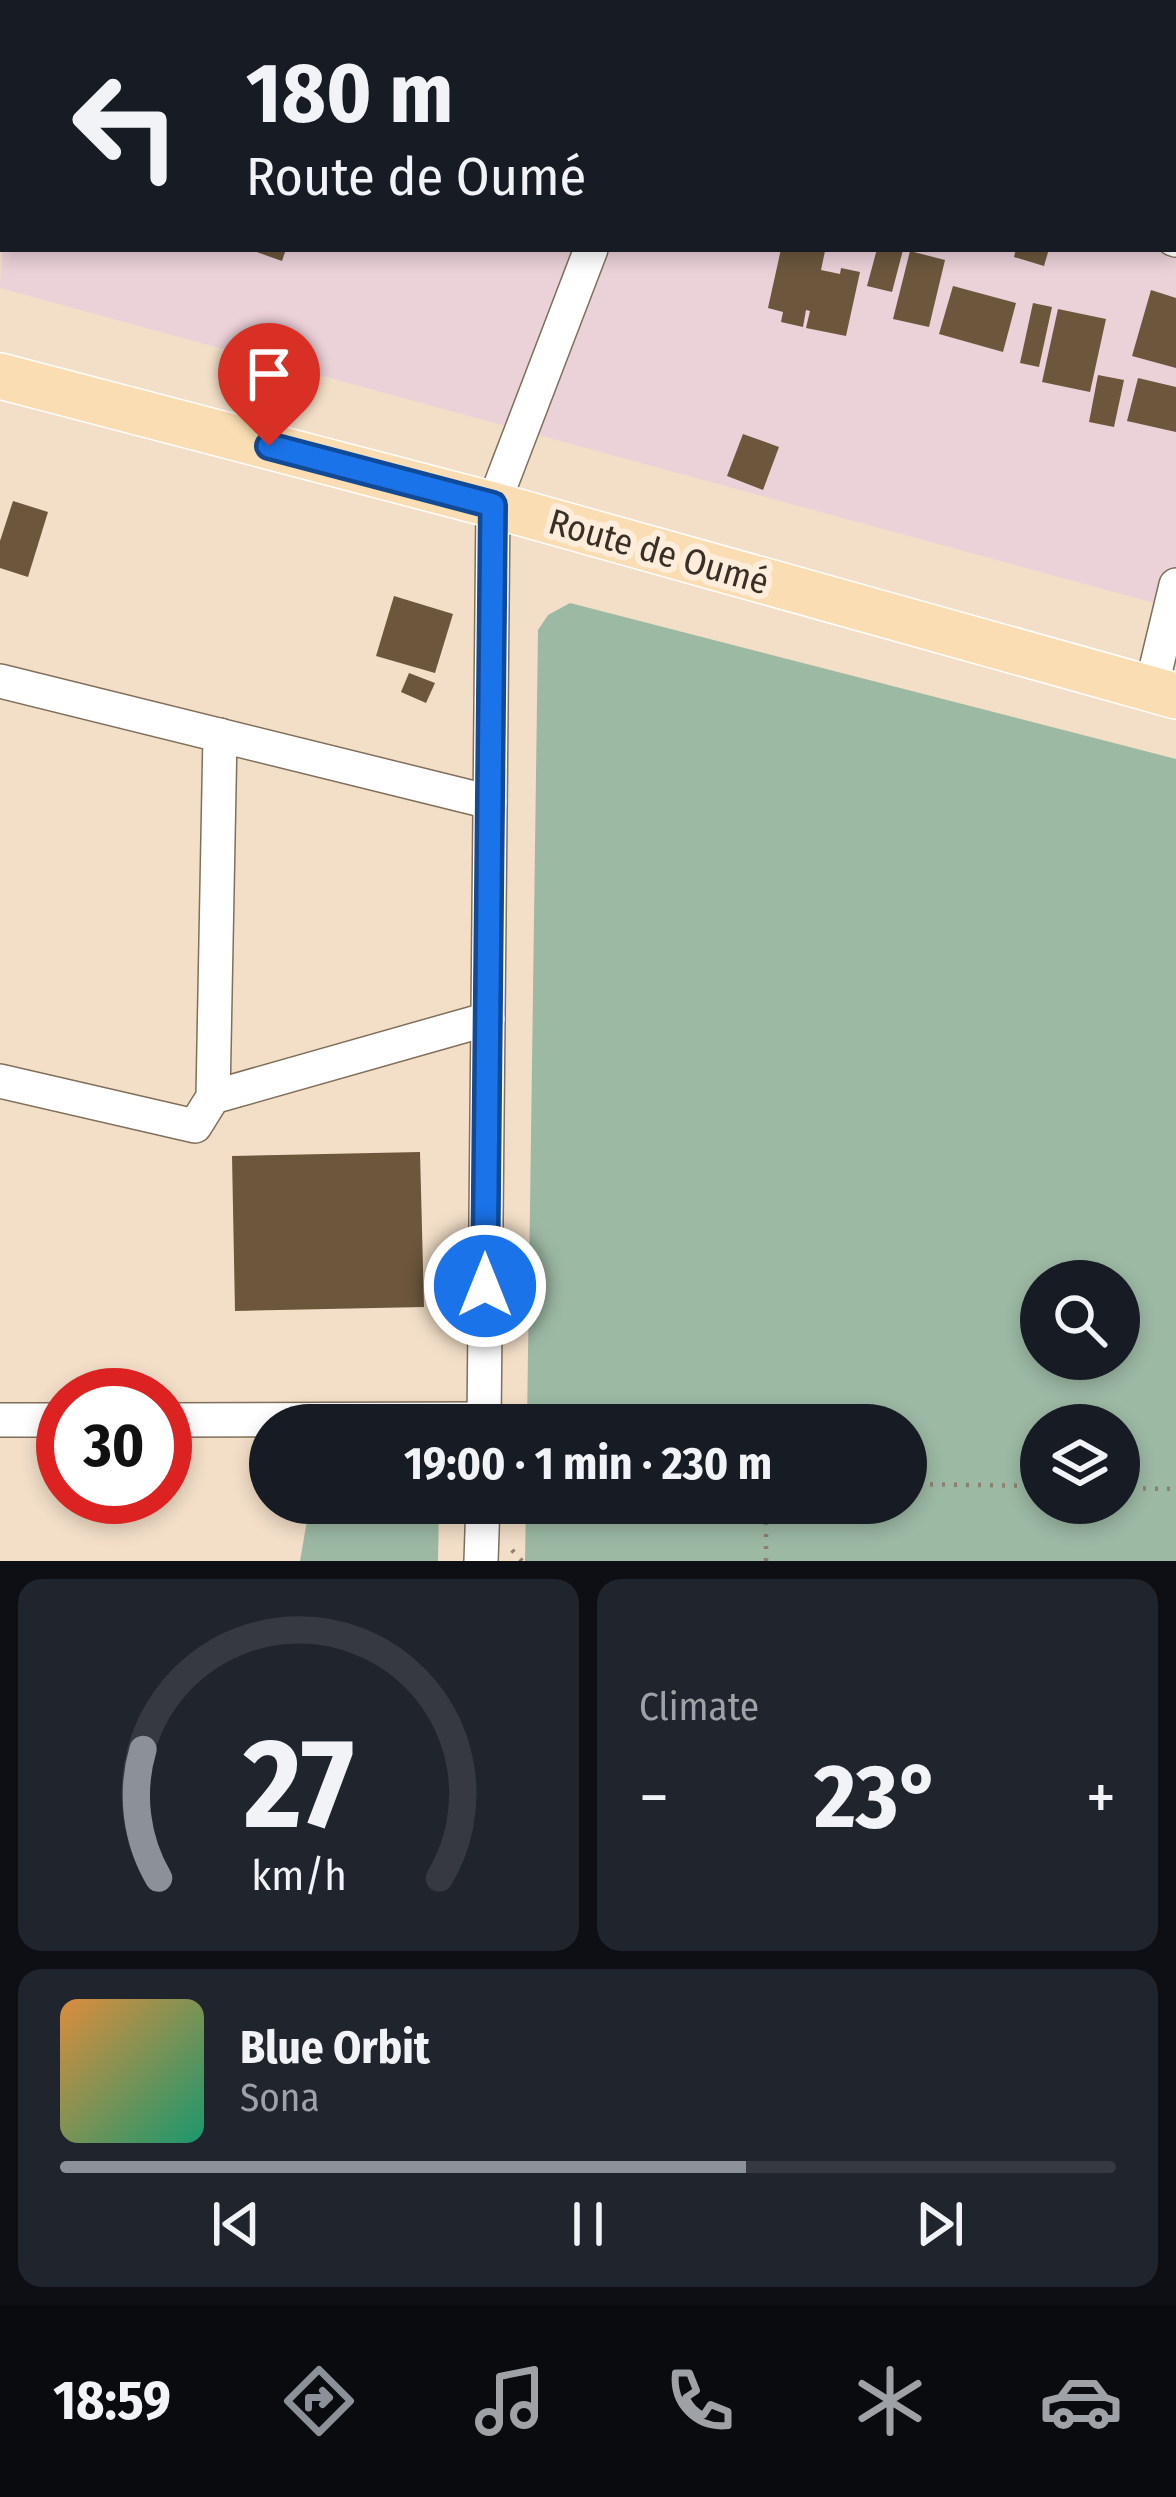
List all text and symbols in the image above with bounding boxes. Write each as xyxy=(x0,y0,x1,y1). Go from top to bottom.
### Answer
text: 180 m xyxy=(246,43,453,144)
icon: left xyxy=(48,48,204,204)
text: Route de Oumé xyxy=(246,145,586,209)
pin xyxy=(218,323,320,446)
icon: arrive xyxy=(236,341,302,407)
street label: Route de Oumé xyxy=(544,500,774,604)
position arrow xyxy=(422,1223,548,1349)
map controls xyxy=(1020,1260,1140,1524)
button: search xyxy=(1020,1260,1140,1380)
speed limit sign: 30 xyxy=(36,1368,192,1524)
button: layers xyxy=(1020,1404,1140,1524)
text: 19:00 · 1 min · 230 m xyxy=(404,1437,772,1491)
text: Climate xyxy=(639,1684,759,1730)
text: 27 xyxy=(242,1710,354,1860)
text: 23° xyxy=(814,1743,941,1851)
text: − xyxy=(639,1758,669,1837)
text: + xyxy=(1086,1758,1116,1837)
text: km/h xyxy=(251,1850,346,1901)
text: Blue Orbit xyxy=(240,2021,430,2075)
text: Sona xyxy=(240,2075,320,2121)
icon: previous xyxy=(203,2191,269,2257)
icon: pause xyxy=(555,2191,621,2257)
icon: next xyxy=(907,2191,973,2257)
icon: directions xyxy=(277,2359,361,2443)
icon: music xyxy=(468,2359,552,2443)
icon: phone xyxy=(658,2359,742,2443)
icon: climate xyxy=(848,2359,932,2443)
icon: car xyxy=(1039,2359,1123,2443)
text: 18:59 xyxy=(53,2369,171,2433)

